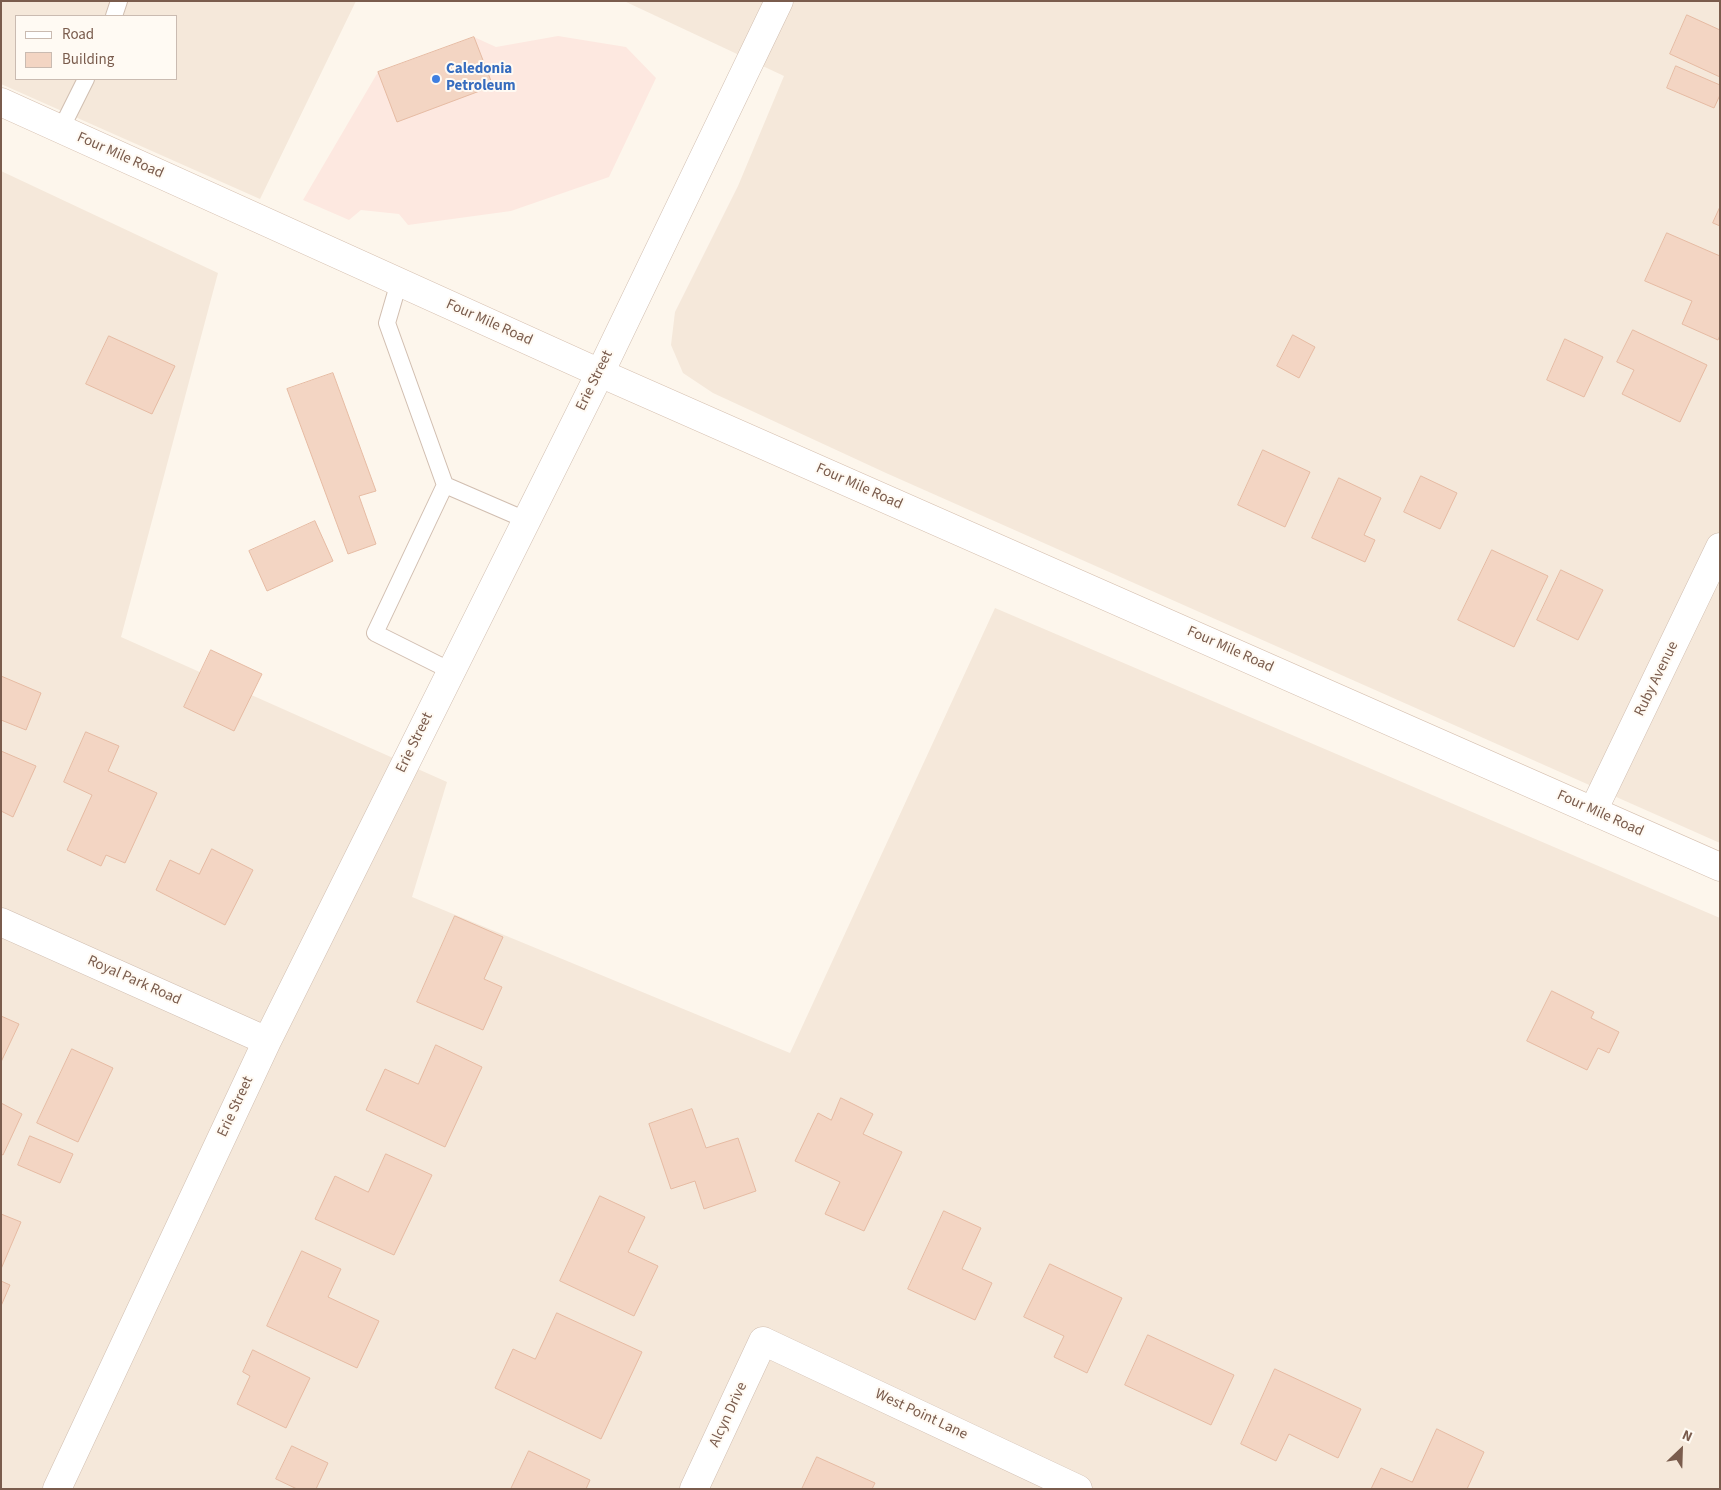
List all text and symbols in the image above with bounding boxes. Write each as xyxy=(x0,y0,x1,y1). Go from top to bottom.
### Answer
legend xyxy=(15,15,178,80)
text: Road xyxy=(62,24,94,45)
text: Building xyxy=(62,49,114,70)
place label: Caledonia Petroleum xyxy=(446,61,516,96)
marker: Caledonia Petroleum xyxy=(430,73,442,85)
street label: Four Mile Road xyxy=(74,129,166,183)
street label: Four Mile Road xyxy=(443,296,535,350)
street label: Erie Street xyxy=(573,348,617,414)
street label: Four Mile Road xyxy=(813,460,905,514)
street label: Four Mile Road xyxy=(1184,623,1276,677)
street label: Ruby Avenue xyxy=(1631,639,1683,719)
street label: Erie Street xyxy=(393,710,437,776)
street label: Four Mile Road xyxy=(1554,787,1646,841)
street label: Royal Park Road xyxy=(84,952,184,1010)
street label: Erie Street xyxy=(214,1074,258,1140)
street label: Alcyn Drive xyxy=(706,1380,752,1450)
street label: West Point Lane xyxy=(872,1386,970,1444)
north arrow xyxy=(1656,1425,1706,1475)
text: N xyxy=(1679,1425,1695,1447)

